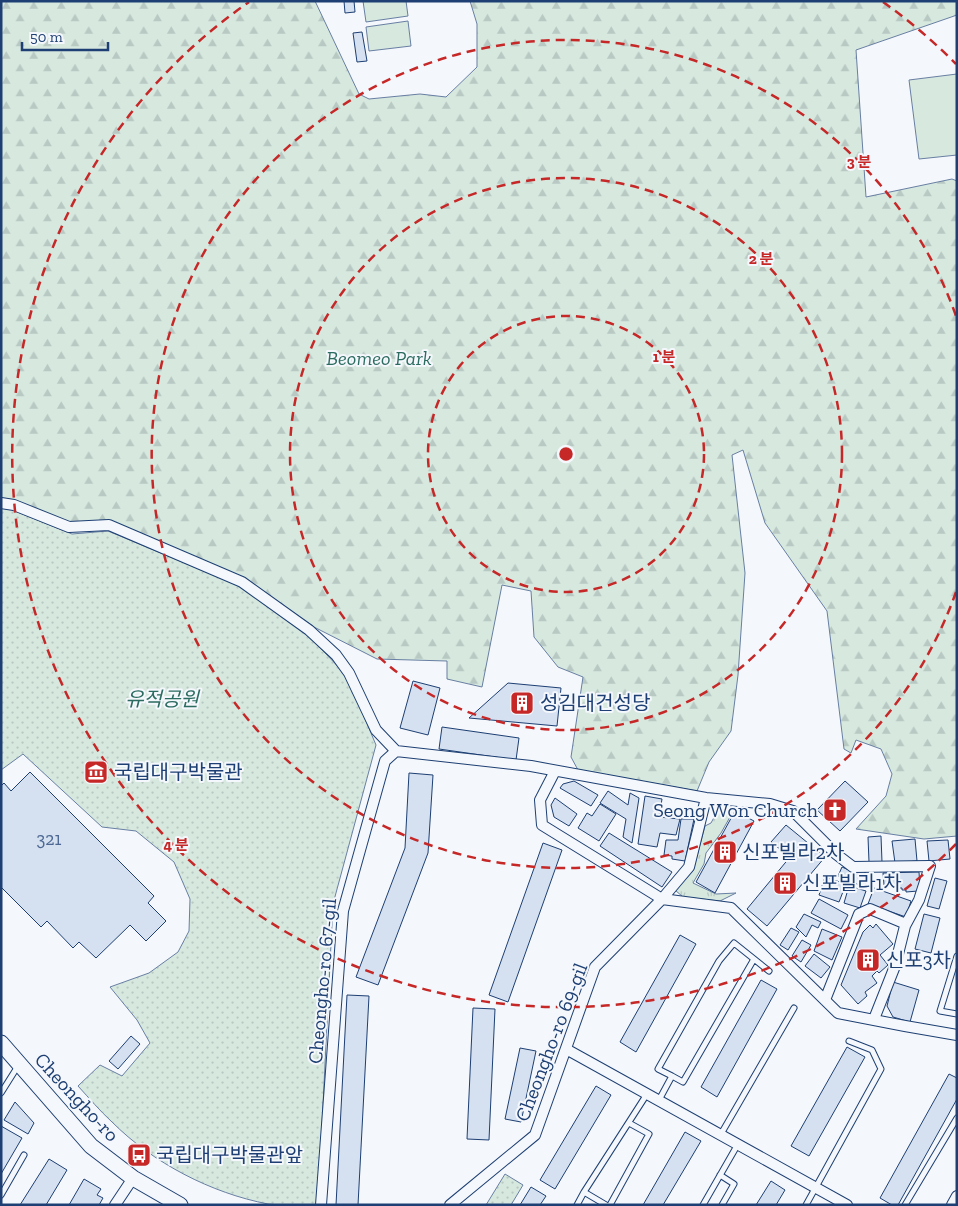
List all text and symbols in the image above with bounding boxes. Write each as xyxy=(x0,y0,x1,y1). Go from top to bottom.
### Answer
scale bar xyxy=(22,20,109,52)
text: 50 m xyxy=(30,28,63,46)
text: 3 분 xyxy=(847,153,871,171)
text: 2 분 xyxy=(749,250,774,268)
park label: Beomeo Park xyxy=(326,346,432,370)
text: 1 분 xyxy=(653,348,676,366)
centre of rings xyxy=(557,445,575,463)
park label: 유적공원 xyxy=(125,687,200,711)
building icon: 성김대건성당 xyxy=(509,690,535,716)
place label: 성김대건성당 xyxy=(540,691,650,715)
museum icon: 국립대구박물관 xyxy=(83,759,109,785)
place label: 국립대구박물관 xyxy=(114,760,243,784)
church icon: Seong Won Church xyxy=(822,797,848,823)
place label: Seong Won Church xyxy=(653,798,819,822)
house number: 321 xyxy=(36,828,62,850)
text: 4 분 xyxy=(163,836,189,854)
building icon: 신포빌라2차 xyxy=(712,839,738,865)
place label: 신포빌라2차 xyxy=(742,840,844,864)
building icon: 신포빌라1차 xyxy=(772,870,798,896)
place label: 신포빌라1차 xyxy=(802,871,902,895)
street label: Cheongho-ro 67-gil xyxy=(303,897,341,1065)
building icon: 신포3차 xyxy=(855,947,881,973)
place label: 신포3차 xyxy=(886,948,951,972)
street label: Cheongho-ro 69-gil xyxy=(510,959,592,1125)
street label: Cheongho-ro xyxy=(30,1048,124,1146)
bus stop icon: 국립대구박물관앞 xyxy=(126,1142,152,1168)
place label: 국립대구박물관앞 xyxy=(156,1143,303,1167)

